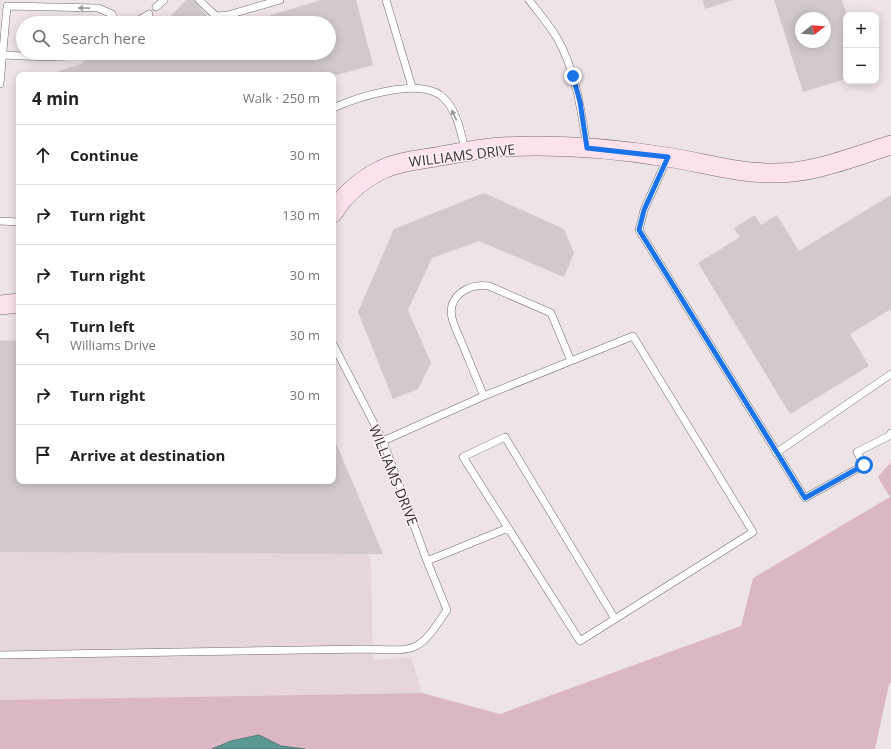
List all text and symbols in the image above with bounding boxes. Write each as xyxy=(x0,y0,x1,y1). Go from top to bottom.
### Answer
one-way arrow xyxy=(78,4,90,11)
north arrow xyxy=(795,12,831,48)
map controls xyxy=(843,12,879,84)
button: + xyxy=(843,12,879,48)
search box xyxy=(16,16,336,60)
icon: search xyxy=(30,27,52,49)
text: Search here xyxy=(62,28,146,48)
button: − xyxy=(843,48,879,84)
route end xyxy=(564,67,582,85)
text: 4 min xyxy=(32,87,79,110)
text: Walk · 250 m xyxy=(243,89,320,107)
one-way arrow xyxy=(451,110,458,121)
street label: WILLIAMS DRIVE xyxy=(408,139,516,171)
icon: ahead xyxy=(32,144,54,166)
text: Continue xyxy=(70,145,138,165)
text: 30 m xyxy=(290,146,320,164)
icon: right xyxy=(32,204,54,226)
text: Turn right xyxy=(70,205,145,225)
text: 130 m xyxy=(282,206,320,224)
icon: right xyxy=(32,264,54,286)
text: Turn right xyxy=(70,265,145,285)
text: 30 m xyxy=(290,266,320,284)
text: Turn left xyxy=(70,316,135,336)
icon: left xyxy=(32,324,54,346)
text: 30 m xyxy=(290,326,320,344)
text: Williams Drive xyxy=(70,336,156,354)
icon: right xyxy=(32,384,54,406)
text: Turn right xyxy=(70,385,145,405)
text: 30 m xyxy=(290,386,320,404)
street label: WILLIAMS DRIVE xyxy=(365,422,423,528)
icon: arrive xyxy=(32,444,54,466)
text: Arrive at destination xyxy=(70,445,225,465)
route start xyxy=(855,456,873,474)

